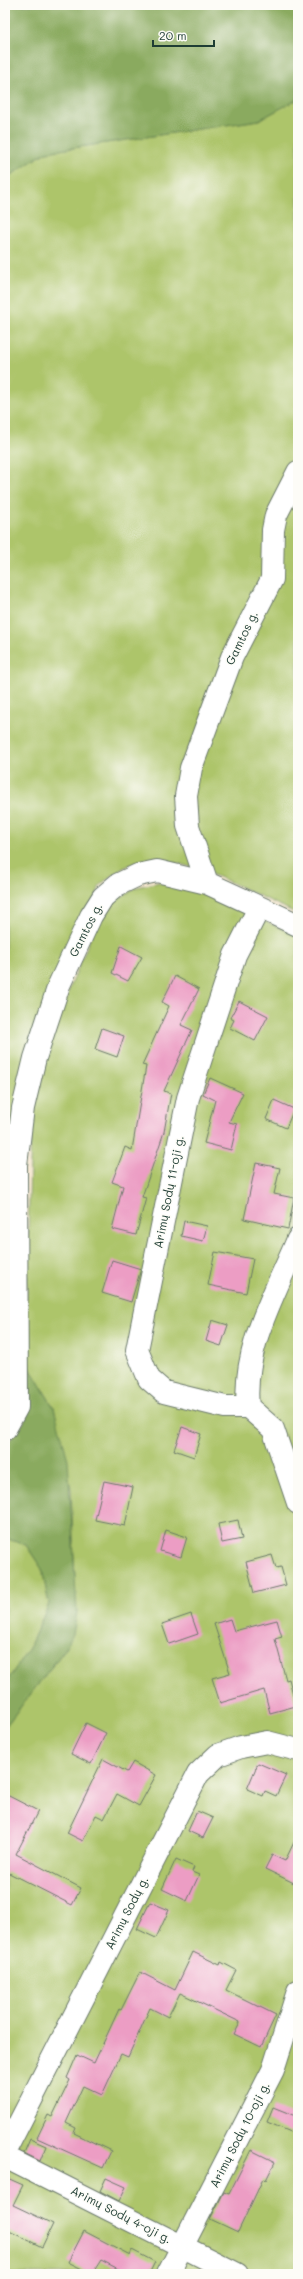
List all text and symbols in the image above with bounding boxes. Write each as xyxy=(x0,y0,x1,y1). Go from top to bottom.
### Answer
scale bar xyxy=(153,22,214,48)
text: 20 m xyxy=(159,27,187,43)
street label: Gamtos g. xyxy=(221,608,261,667)
street label: Gamtos g. xyxy=(65,900,106,959)
street label: Arimų Sodų 11-oji g. xyxy=(149,1134,187,1250)
street label: Arimų Sodų g. xyxy=(101,1873,151,1952)
street label: Arimų Sodų 10-oji g. xyxy=(205,2079,273,2190)
street label: Arimų Sodų 4-oji g. xyxy=(68,2182,175,2246)

